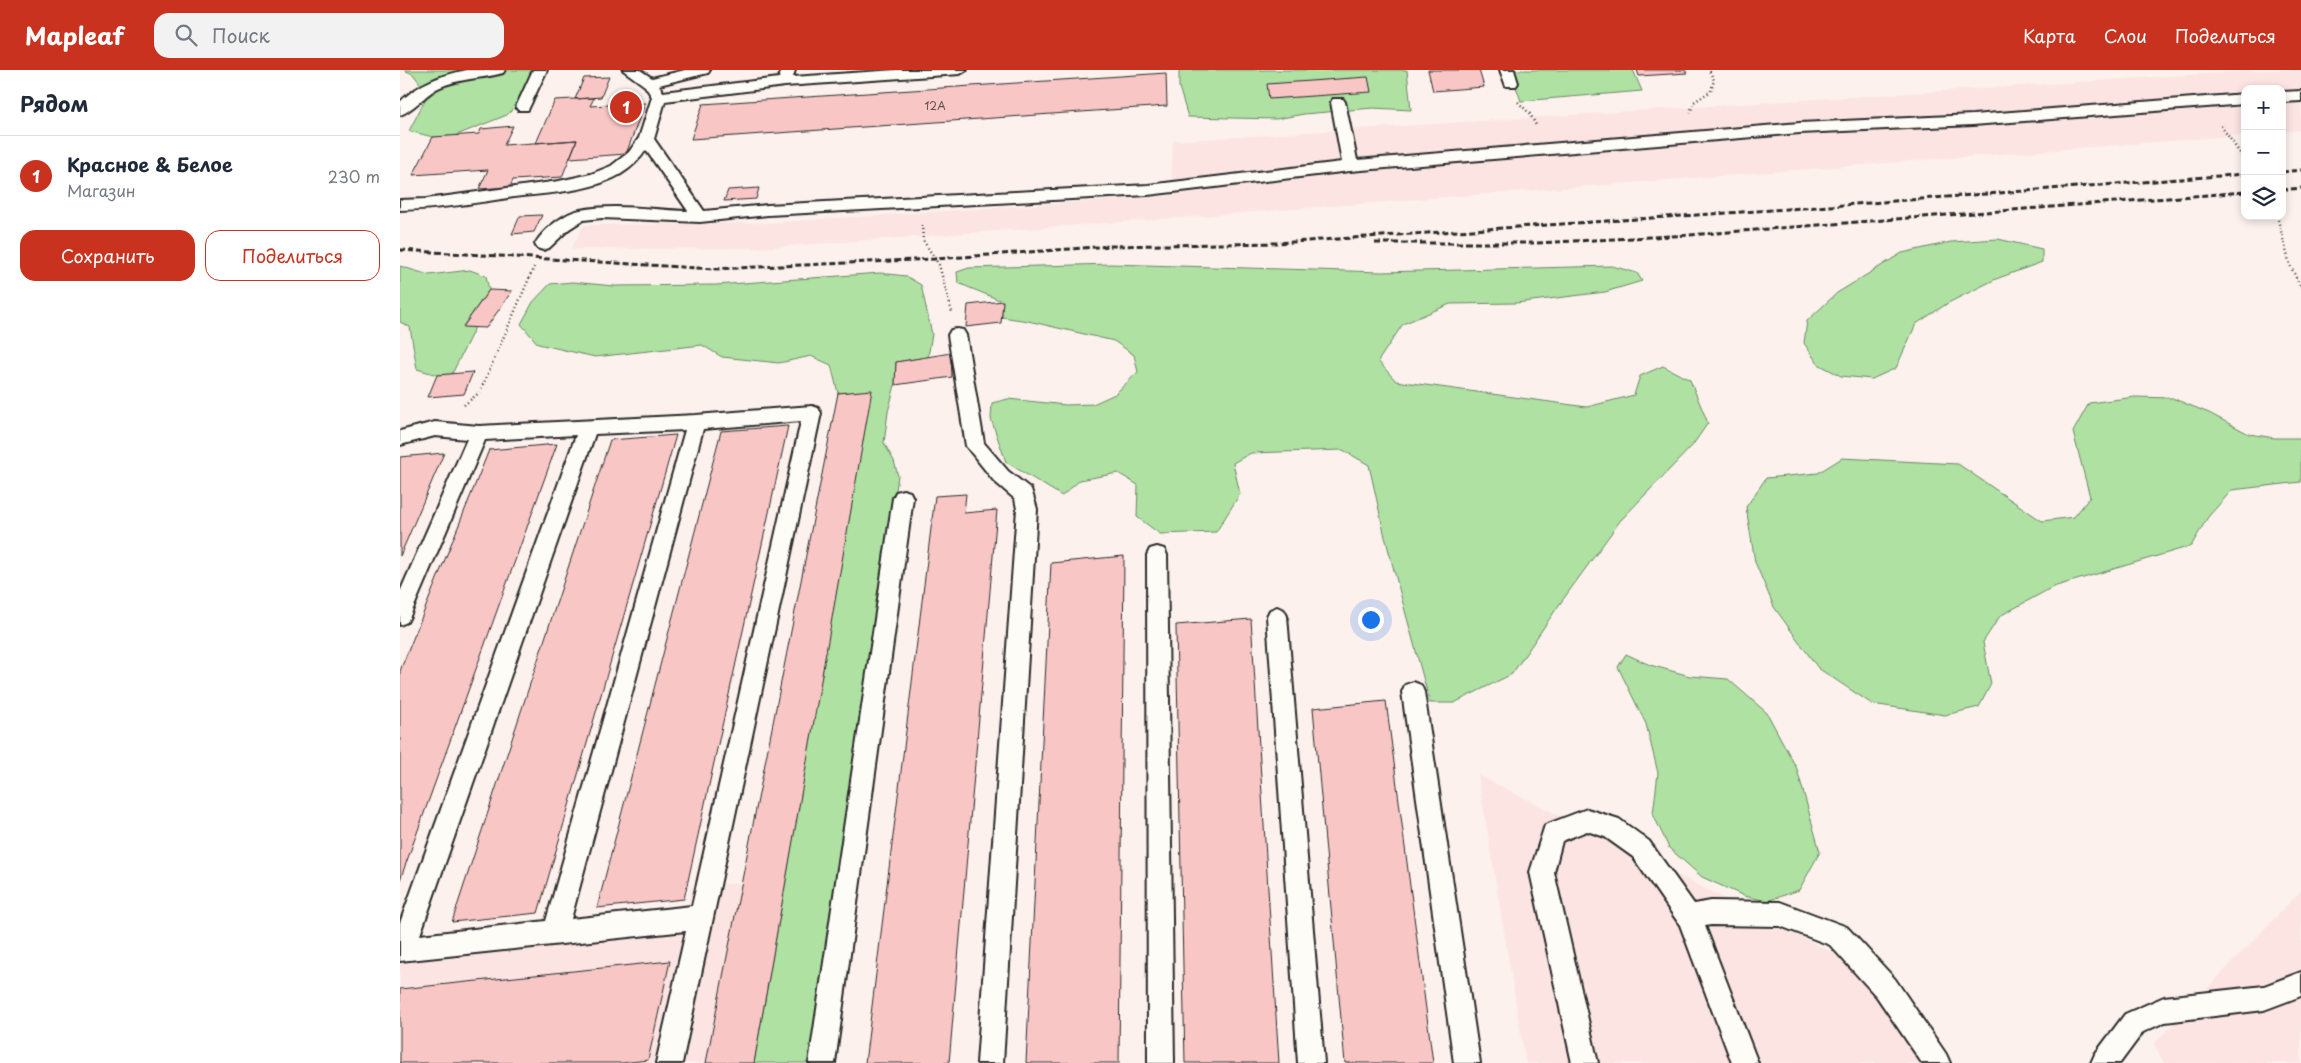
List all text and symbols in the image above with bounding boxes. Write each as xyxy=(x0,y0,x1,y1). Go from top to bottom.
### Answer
search box xyxy=(154,13,504,58)
text: Mapleaf xyxy=(25,17,124,53)
icon: search xyxy=(172,21,200,49)
text: Поиск xyxy=(212,21,270,49)
text: Карта xyxy=(2023,22,2076,49)
text: Слои xyxy=(2104,22,2147,49)
text: Поделиться xyxy=(2175,22,2276,49)
map controls xyxy=(2241,85,2286,220)
button: + xyxy=(2241,85,2286,130)
text: Рядом xyxy=(20,87,88,119)
pin: 1 xyxy=(610,88,642,126)
house number: 12А xyxy=(924,97,946,114)
button: − xyxy=(2241,130,2286,175)
text: Красное & Белое xyxy=(67,150,233,178)
text: 1 xyxy=(32,164,40,188)
text: 230 m xyxy=(328,164,380,188)
button: layers xyxy=(2241,175,2286,220)
text: Магазин xyxy=(67,178,136,202)
button: Сохранить xyxy=(20,230,195,281)
button: Поделиться xyxy=(205,230,380,281)
your location xyxy=(1358,607,1384,633)

